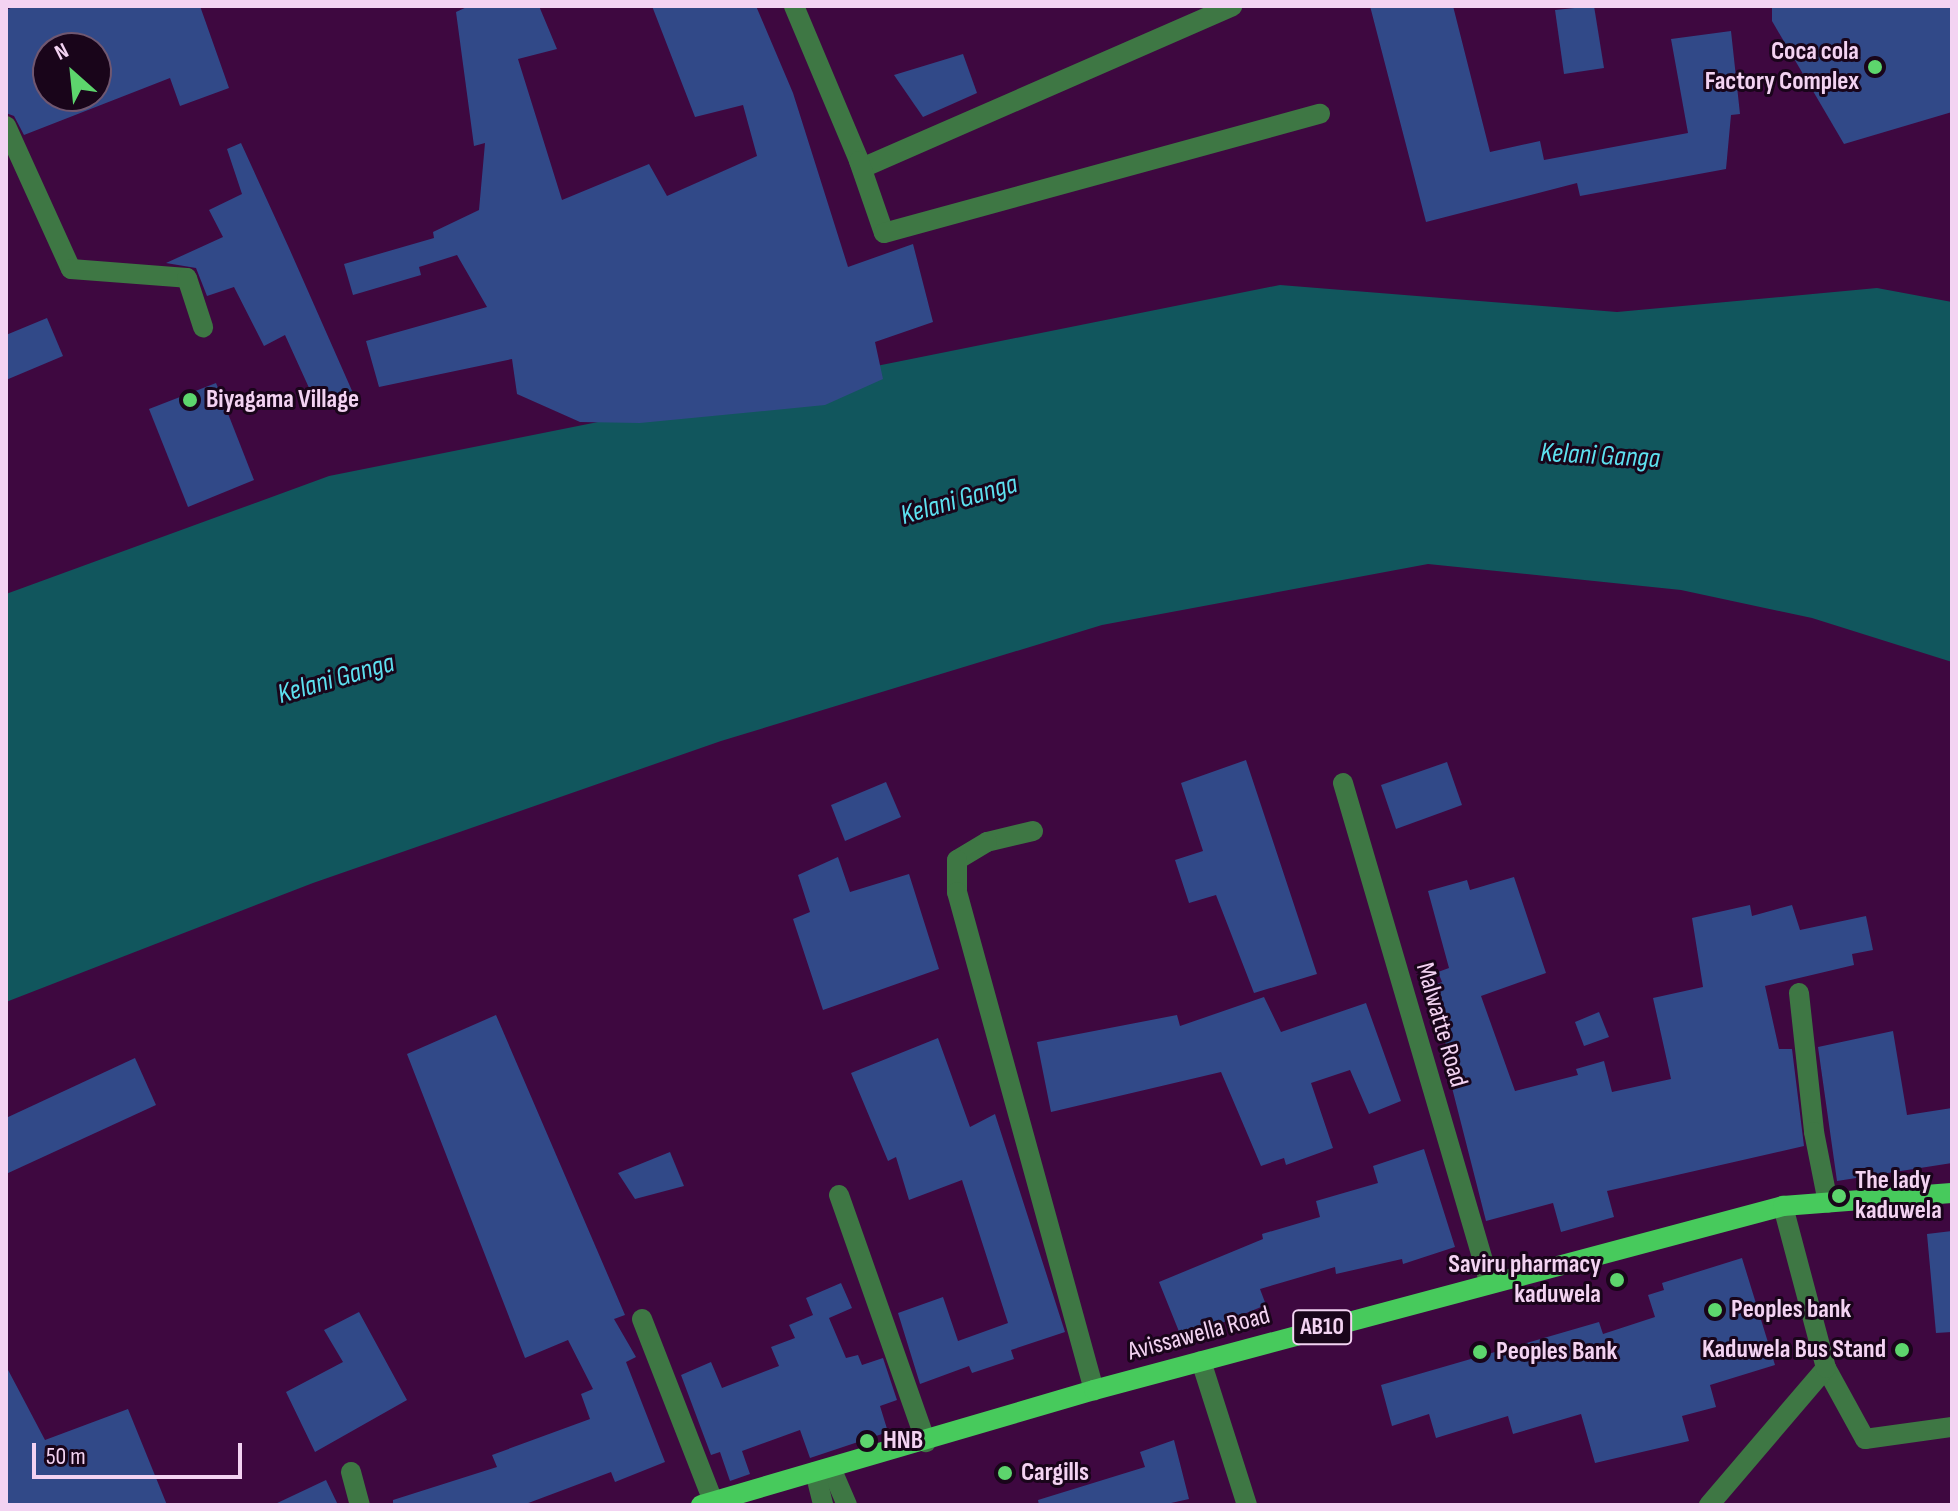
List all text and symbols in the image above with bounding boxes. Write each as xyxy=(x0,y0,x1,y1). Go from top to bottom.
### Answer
north arrow xyxy=(32,32,112,112)
place label: Coca cola Factory Complex xyxy=(1705,36,1859,98)
text: N xyxy=(50,37,73,67)
marker: Coca cola Factory Complex xyxy=(1866,58,1884,76)
place label: Biyagama Village xyxy=(206,384,359,416)
marker: Biyagama Village xyxy=(181,391,199,409)
water label: Kelani Ganga xyxy=(1539,436,1661,476)
water label: Kelani Ganga xyxy=(897,467,1021,533)
water label: Kelani Ganga xyxy=(274,646,398,712)
street label: Malwatte Road xyxy=(1408,959,1474,1091)
place label: The lady kaduwela xyxy=(1855,1165,1942,1226)
marker: The lady kaduwela xyxy=(1830,1187,1848,1205)
place label: Saviru pharmacy kaduwela xyxy=(1448,1249,1601,1310)
marker: Saviru pharmacy kaduwela xyxy=(1608,1271,1626,1289)
place label: Peoples bank xyxy=(1731,1294,1851,1326)
street label: Avissawella Road xyxy=(1124,1300,1274,1368)
marker: Peoples bank xyxy=(1706,1301,1724,1319)
road number: AB10 xyxy=(1292,1307,1352,1347)
place label: Kaduwela Bus Stand xyxy=(1702,1334,1886,1366)
place label: Peoples Bank xyxy=(1496,1336,1618,1368)
marker: Kaduwela Bus Stand xyxy=(1893,1341,1911,1359)
marker: Peoples Bank xyxy=(1471,1343,1489,1361)
place label: HNB xyxy=(883,1425,923,1457)
scale bar xyxy=(36,1427,246,1477)
marker: HNB xyxy=(858,1432,876,1450)
text: 50 m xyxy=(46,1442,86,1471)
place label: Cargills xyxy=(1021,1457,1089,1489)
marker: Cargills xyxy=(996,1464,1014,1482)

